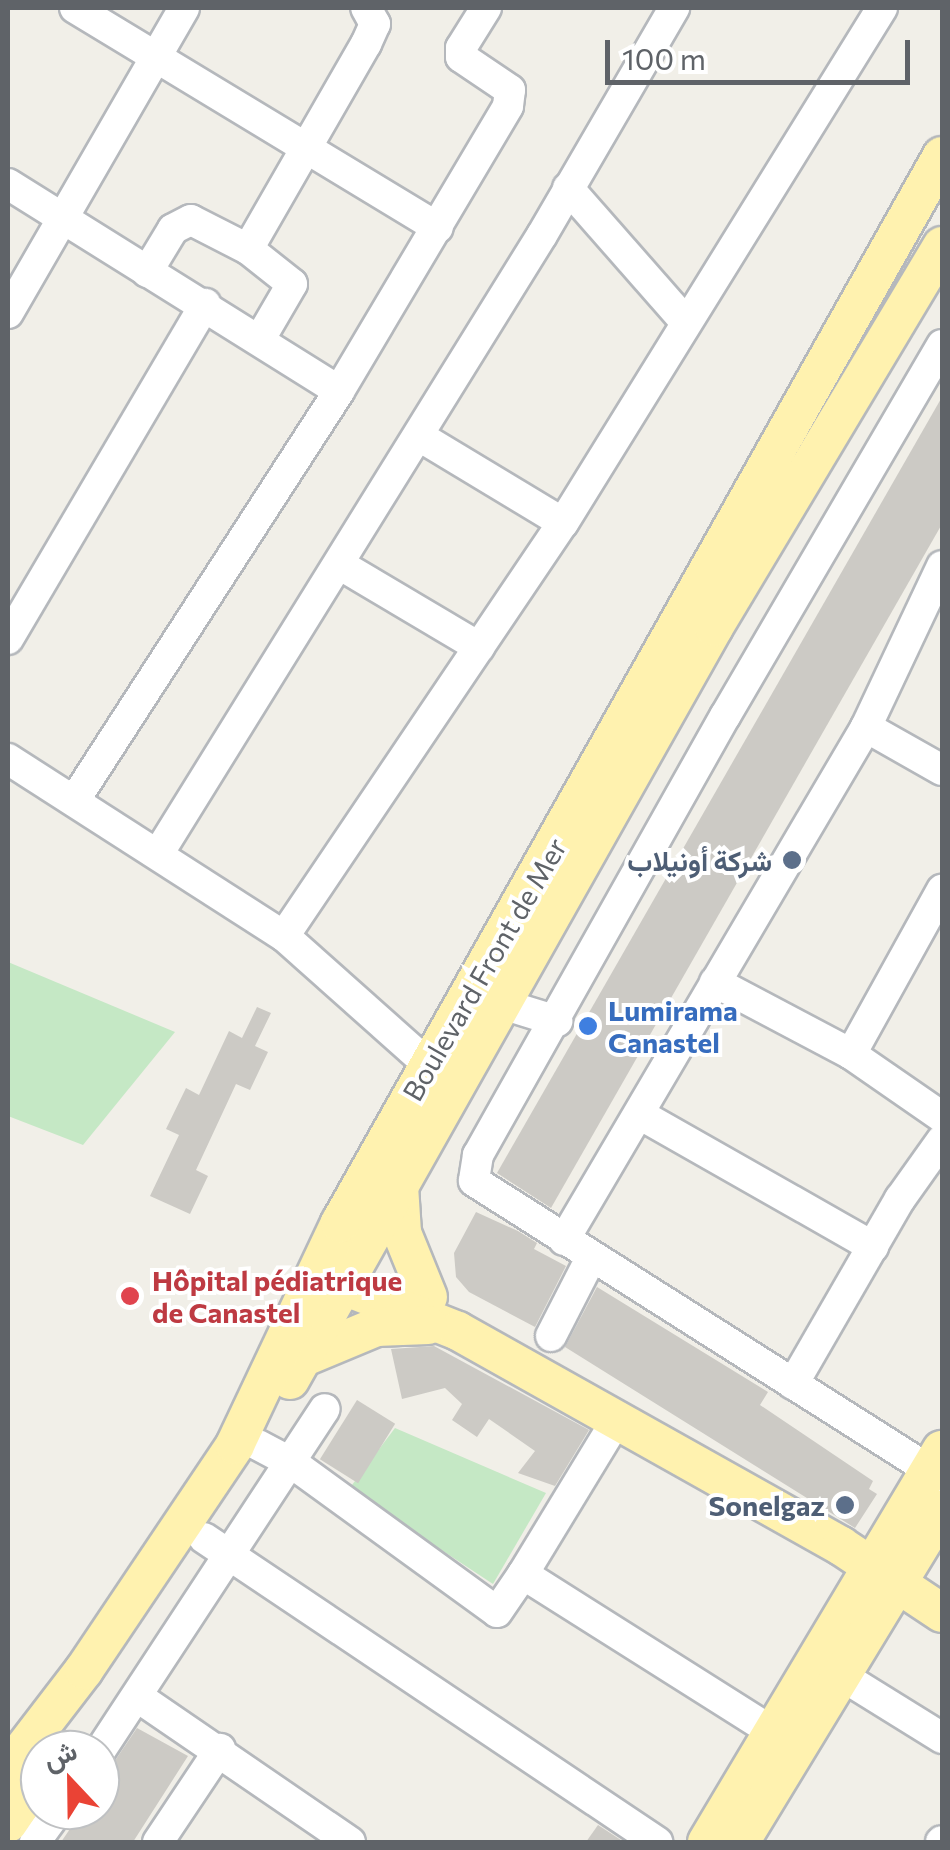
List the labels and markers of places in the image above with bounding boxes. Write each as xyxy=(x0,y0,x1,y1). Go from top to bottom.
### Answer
place label: شركة أونيلاب xyxy=(627,843,772,877)
marker: شركة أونيلاب xyxy=(781,849,803,871)
place label: Lumirama Canastel xyxy=(608,993,738,1059)
marker: Lumirama Canastel xyxy=(577,1015,599,1037)
place label: Hôpital pédiatrique de Canastel xyxy=(152,1263,402,1329)
marker: Hôpital pédiatrique de Canastel xyxy=(117,1283,143,1309)
place label: Sonelgaz xyxy=(708,1488,825,1522)
marker: Sonelgaz xyxy=(834,1494,856,1516)

